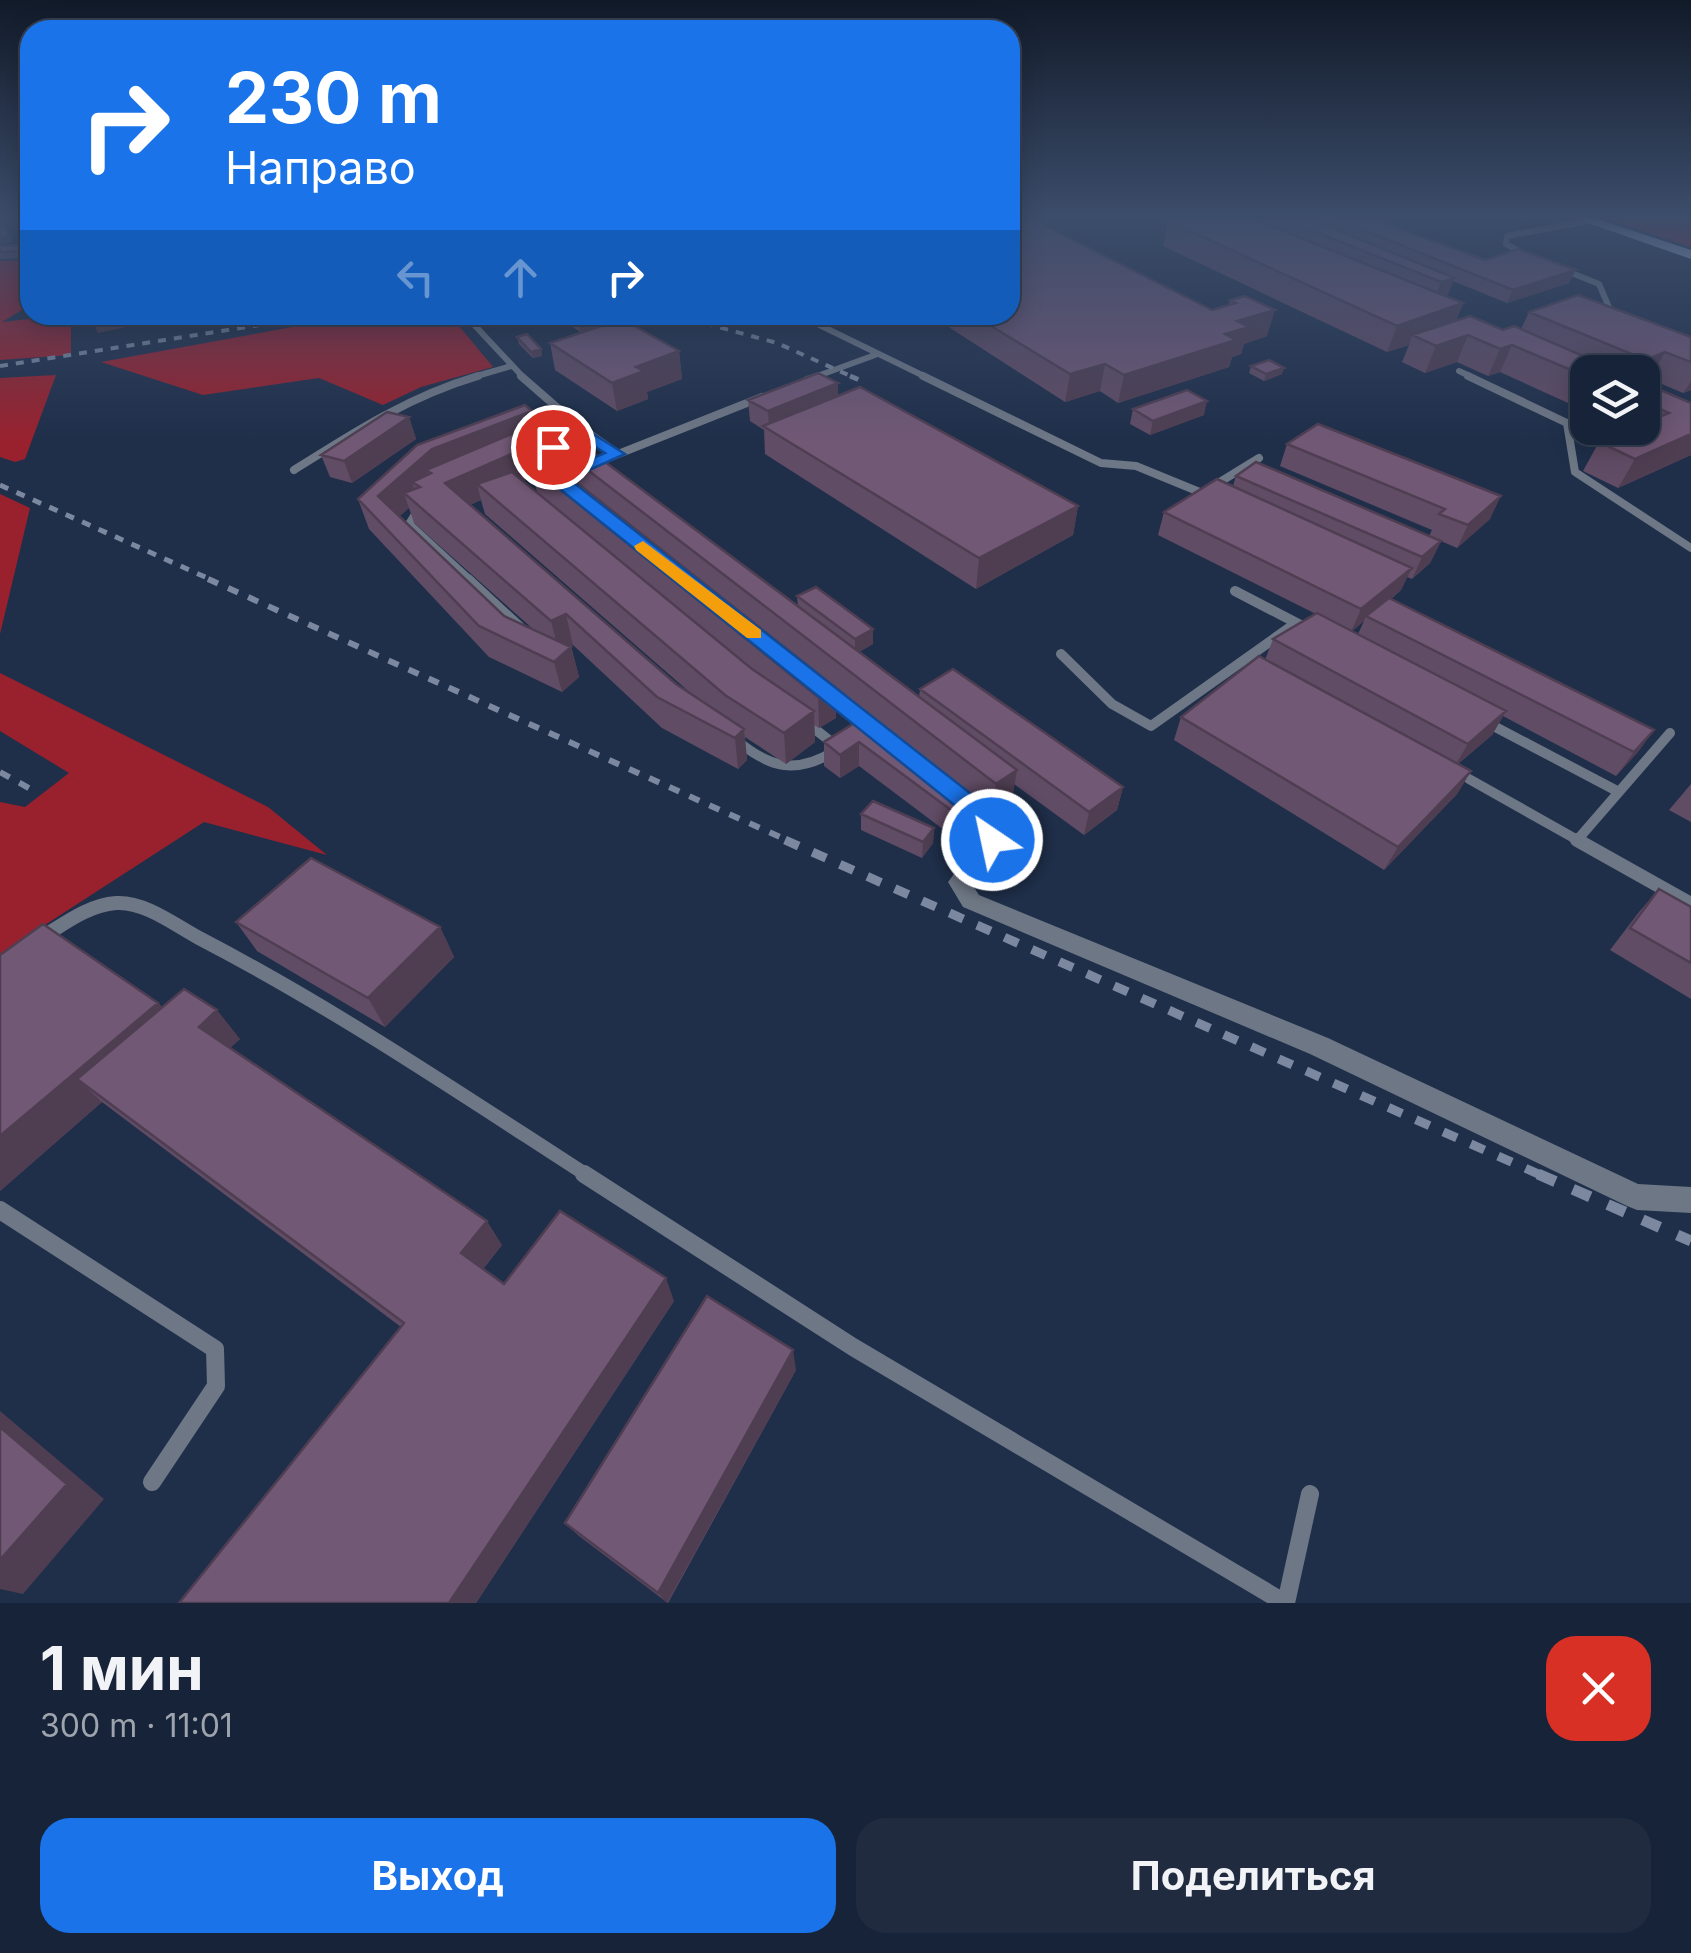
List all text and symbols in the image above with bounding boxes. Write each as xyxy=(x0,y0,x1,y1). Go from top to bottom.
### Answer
text: 230 m xyxy=(225,55,442,140)
icon: right xyxy=(60,60,190,190)
text: Направо xyxy=(225,140,416,195)
icon: left xyxy=(388,250,443,305)
icon: ahead xyxy=(493,250,548,305)
icon: right xyxy=(598,250,653,305)
map controls xyxy=(1570,355,1660,445)
button: layers xyxy=(1570,355,1660,445)
pin xyxy=(511,405,596,490)
icon: arrive xyxy=(526,420,581,475)
position arrow xyxy=(940,788,1044,892)
text: 1 мин xyxy=(40,1632,204,1704)
button: close xyxy=(1546,1636,1651,1741)
text: 300 m · 11:01 xyxy=(40,1706,233,1745)
button: Выход xyxy=(40,1818,836,1933)
button: Поделиться xyxy=(856,1818,1651,1933)

